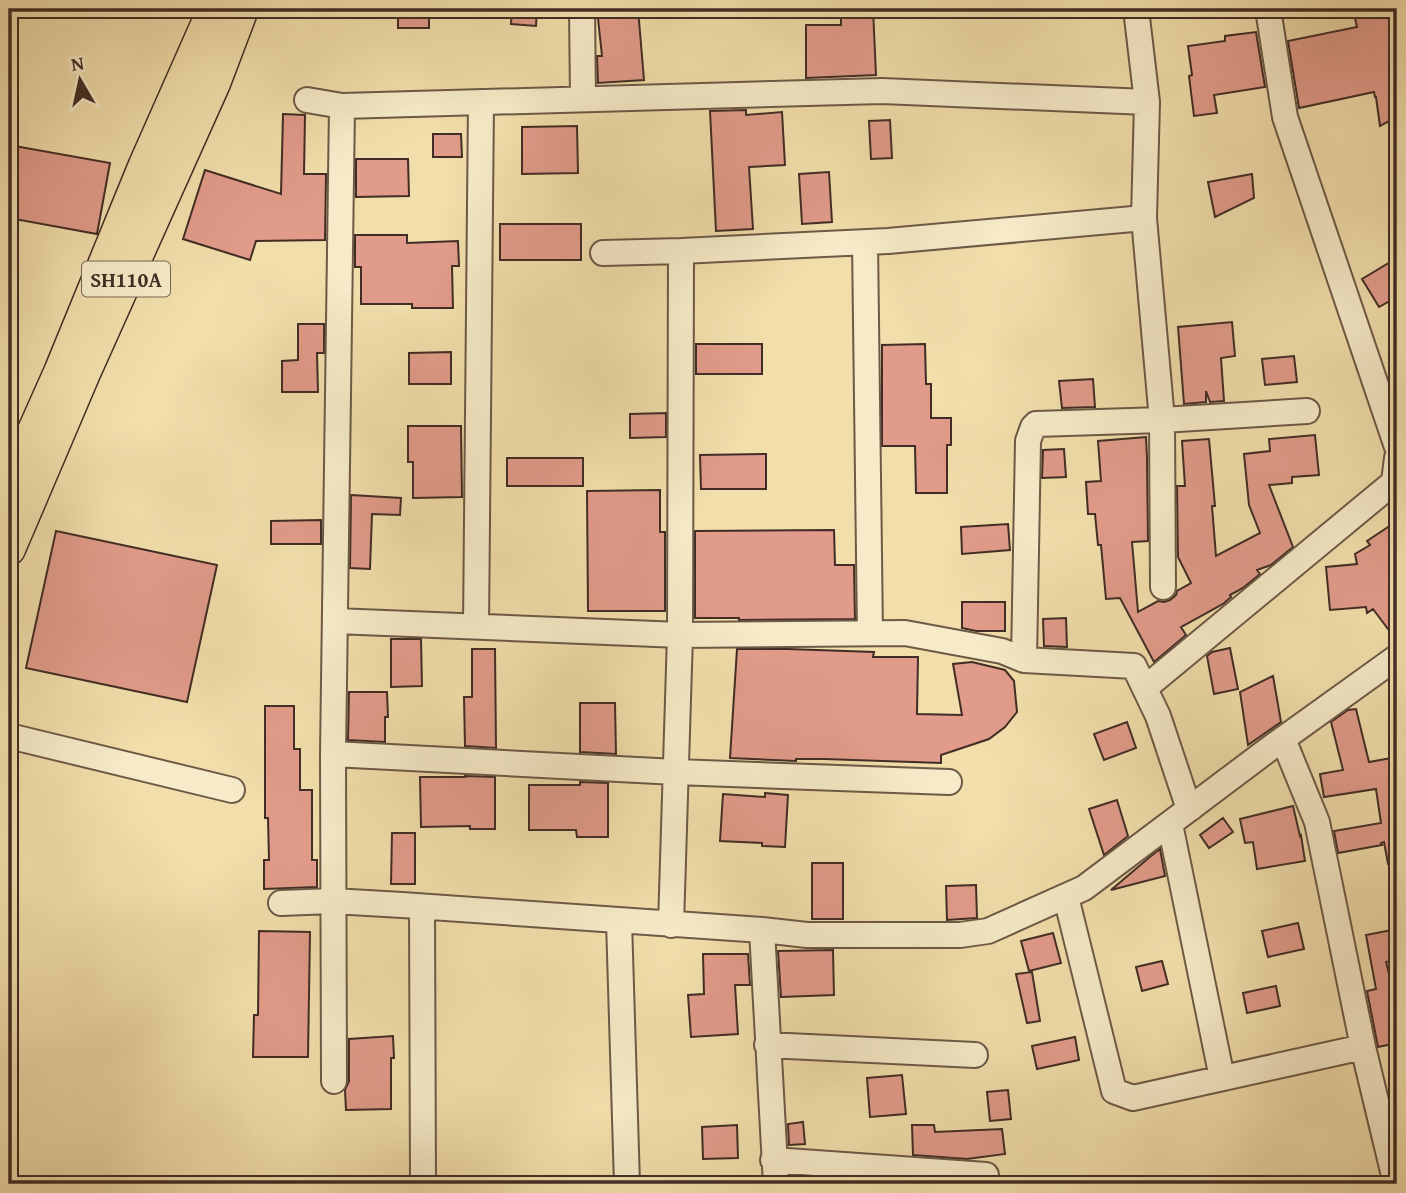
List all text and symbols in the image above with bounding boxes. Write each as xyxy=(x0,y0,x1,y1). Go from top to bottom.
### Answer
north arrow xyxy=(46,46,116,116)
text: N xyxy=(69,48,86,78)
road number: SH110A xyxy=(82,262,170,296)

